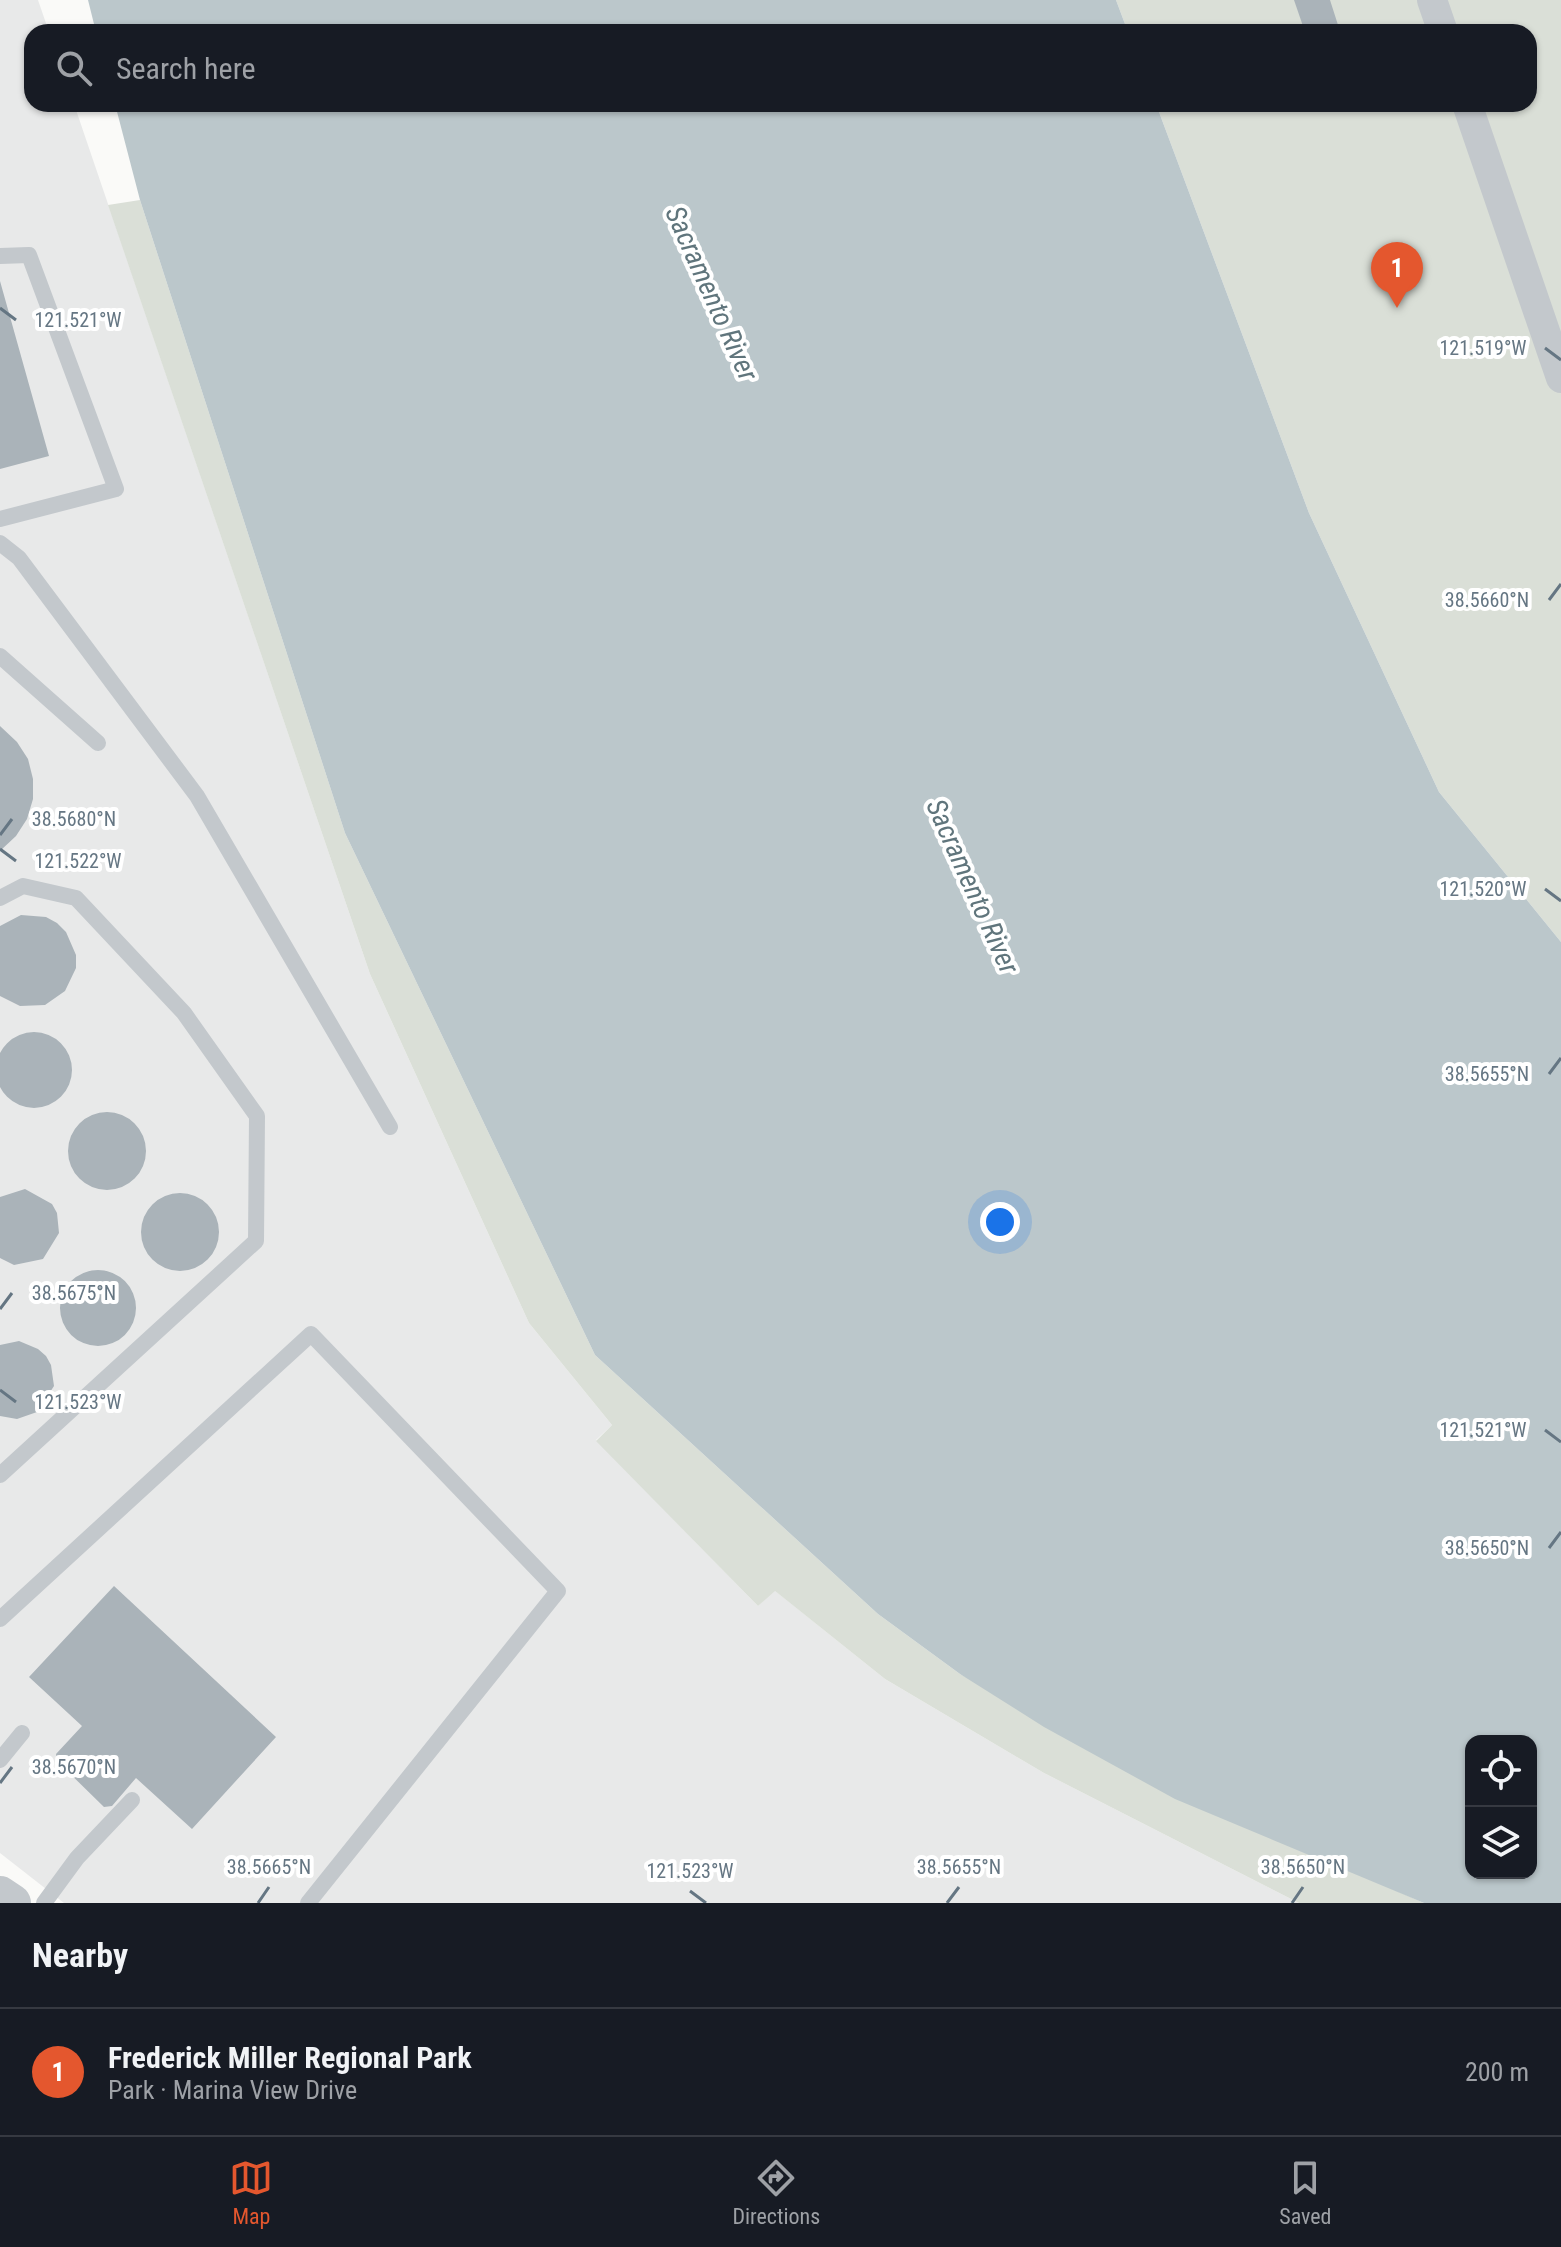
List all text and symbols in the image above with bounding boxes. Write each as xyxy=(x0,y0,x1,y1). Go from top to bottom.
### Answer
search box xyxy=(24,24,1537,112)
icon: search xyxy=(52,46,96,90)
text: Search here xyxy=(116,51,256,86)
water label: Sacramento River xyxy=(658,201,765,386)
pin: 1 xyxy=(1371,242,1423,308)
text: 121.521°W xyxy=(34,308,122,332)
text: 121.519°W xyxy=(1439,336,1527,360)
text: 38.5660°N xyxy=(1445,588,1529,612)
water label: Sacramento River xyxy=(919,794,1026,979)
text: 38.5680°N xyxy=(32,807,116,831)
text: 121.522°W xyxy=(34,849,122,873)
text: 121.520°W xyxy=(1439,877,1527,901)
text: 38.5655°N xyxy=(1445,1062,1529,1086)
your location xyxy=(980,1202,1020,1242)
text: 38.5675°N xyxy=(32,1281,116,1305)
text: 121.523°W xyxy=(34,1390,122,1414)
text: 121.521°W xyxy=(1439,1418,1527,1442)
text: 38.5650°N xyxy=(1445,1536,1529,1560)
map controls xyxy=(1465,1735,1537,1879)
button: locate xyxy=(1465,1735,1537,1807)
text: 38.5670°N xyxy=(32,1755,116,1779)
button: layers xyxy=(1465,1807,1537,1879)
text: 38.5665°N xyxy=(227,1855,311,1879)
text: 38.5655°N xyxy=(917,1855,1001,1879)
text: 38.5650°N xyxy=(1261,1855,1345,1879)
text: 121.523°W xyxy=(646,1859,734,1883)
text: Nearby xyxy=(32,1935,128,1975)
text: Frederick Miller Regional Park xyxy=(108,2040,472,2075)
text: 1 xyxy=(51,2057,65,2087)
text: 200 m xyxy=(1465,2057,1529,2087)
text: Park · Marina View Drive xyxy=(108,2075,357,2105)
tab: Map xyxy=(229,2156,273,2229)
tab: Directions xyxy=(732,2156,820,2229)
tab: Saved xyxy=(1279,2156,1332,2229)

